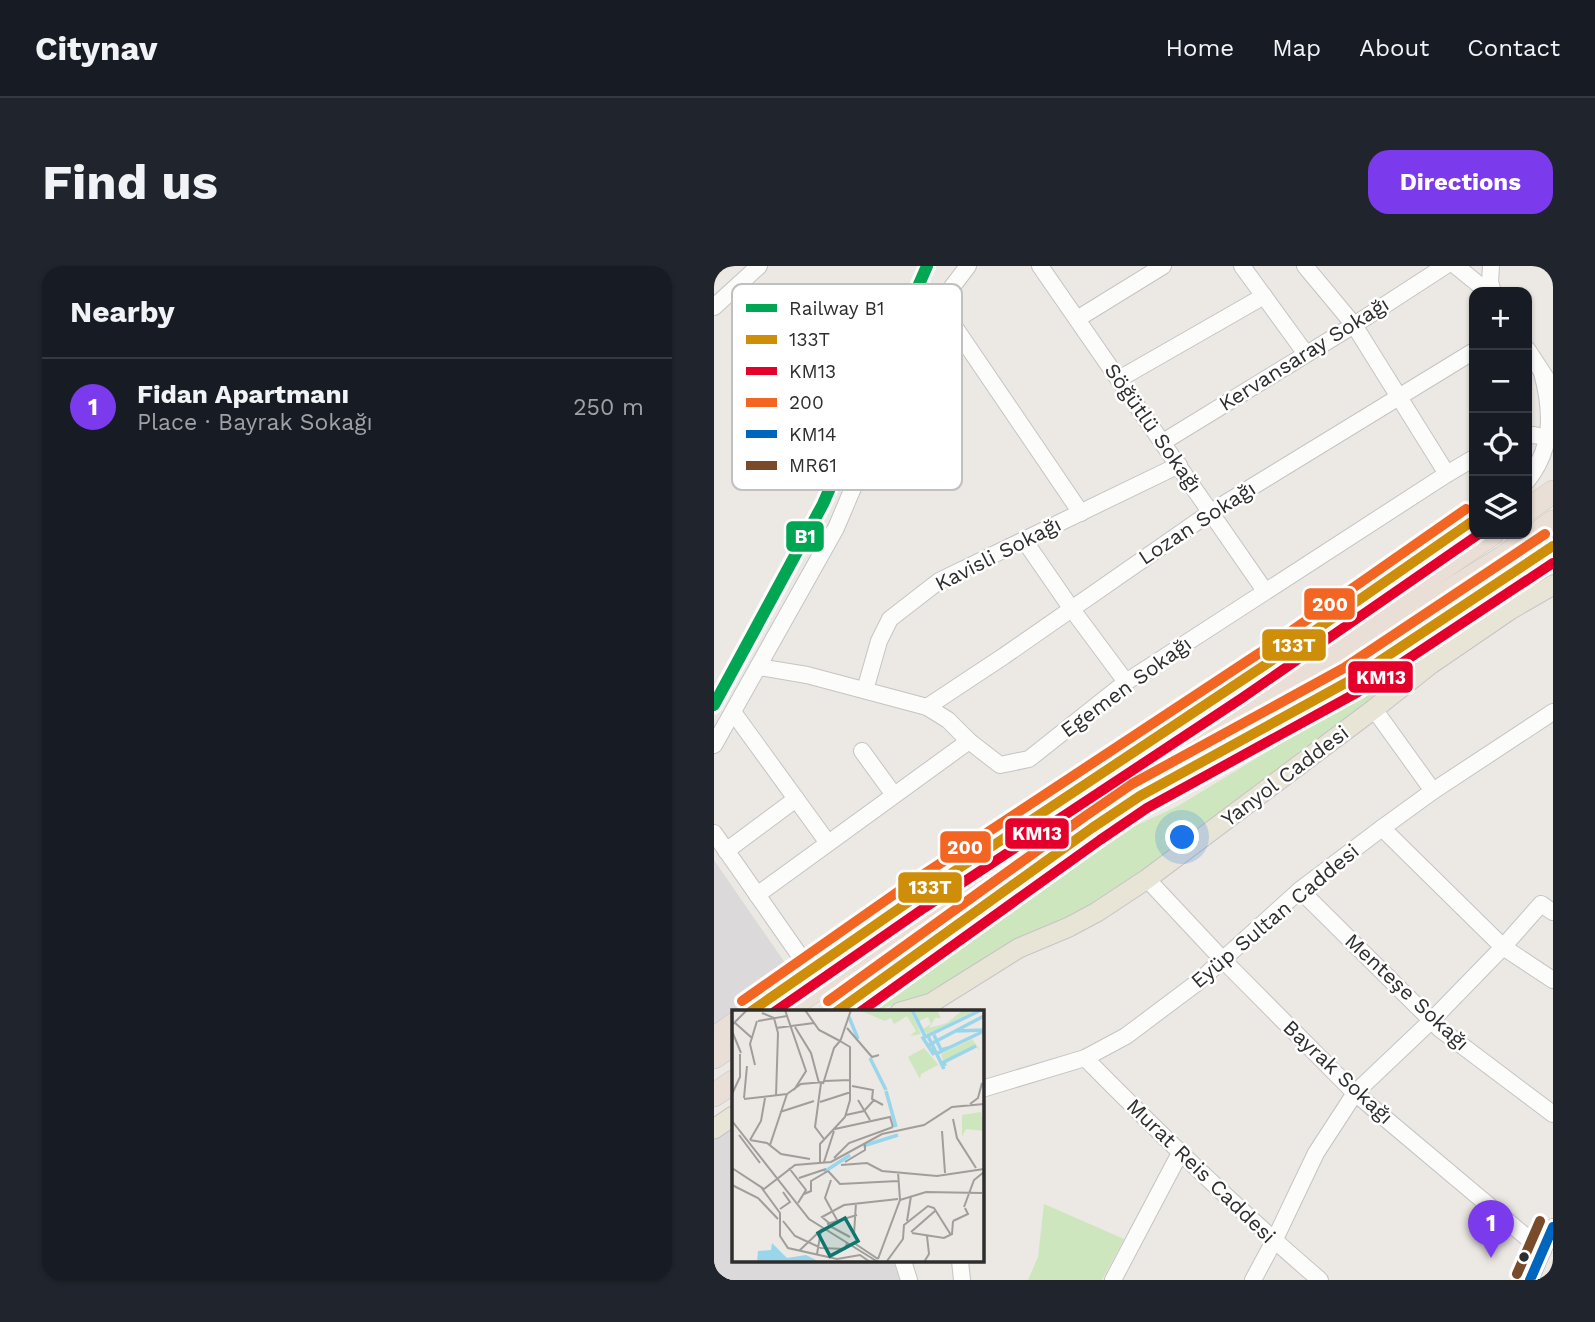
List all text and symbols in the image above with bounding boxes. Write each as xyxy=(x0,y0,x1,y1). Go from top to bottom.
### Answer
text: Citynav xyxy=(35,29,157,68)
text: Home xyxy=(1166,34,1234,62)
text: Map xyxy=(1272,34,1321,62)
text: About xyxy=(1359,34,1429,62)
text: Contact xyxy=(1467,34,1560,62)
button: Directions xyxy=(1368,150,1553,214)
text: Find us xyxy=(42,153,218,211)
legend xyxy=(732,284,962,490)
map controls xyxy=(1469,287,1532,539)
button: + xyxy=(1469,287,1532,350)
street label: Kervansaray Sokağı xyxy=(1214,291,1393,416)
text: Nearby xyxy=(70,294,175,329)
text: Railway B1 xyxy=(789,297,884,320)
text: 133T xyxy=(789,328,830,351)
button: − xyxy=(1469,350,1532,413)
street label: Söğütlü Sokağı xyxy=(1100,358,1207,497)
text: KM13 xyxy=(789,360,836,383)
text: Fidan Apartmanı xyxy=(137,379,349,409)
text: 200 xyxy=(789,391,824,414)
text: 1 xyxy=(88,394,98,421)
text: 250 m xyxy=(573,394,644,421)
text: Place · Bayrak Sokağı xyxy=(137,409,373,436)
button: locate xyxy=(1469,413,1532,476)
text: KM14 xyxy=(789,423,837,446)
text: MR61 xyxy=(789,454,837,477)
street label: Lozan Sokağı xyxy=(1134,476,1260,570)
button: layers xyxy=(1469,476,1532,539)
street label: Kavisli Sokağı xyxy=(931,511,1065,596)
line badge: B1 xyxy=(785,520,825,553)
text: B1 xyxy=(794,525,816,548)
line badge: 200 xyxy=(1303,587,1356,621)
text: 200 xyxy=(1312,593,1348,616)
line badge: 133T xyxy=(1261,628,1327,662)
street label: Egemen Sokağı xyxy=(1056,631,1196,742)
text: 133T xyxy=(1272,634,1316,657)
line badge: KM13 xyxy=(1347,660,1414,694)
text: KM13 xyxy=(1356,666,1406,689)
street label: Yanyol Caddesi xyxy=(1216,720,1353,831)
line badge: KM13 xyxy=(1004,817,1070,850)
your location xyxy=(1165,820,1199,854)
text: KM13 xyxy=(1012,822,1062,845)
line badge: 200 xyxy=(939,830,992,864)
text: 200 xyxy=(947,836,983,859)
street label: Eyüp Sultan Caddesi xyxy=(1186,838,1364,993)
line badge: 133T xyxy=(897,871,963,904)
text: 133T xyxy=(908,876,952,899)
street label: Menteşe Sokağı xyxy=(1340,928,1475,1055)
inset map xyxy=(732,1010,984,1262)
street label: Bayrak Sokağı xyxy=(1278,1014,1398,1129)
street label: Murat Reis Caddesi xyxy=(1122,1093,1281,1248)
pin: 1 xyxy=(1468,1200,1514,1258)
unlabelled marker xyxy=(1517,1250,1531,1264)

